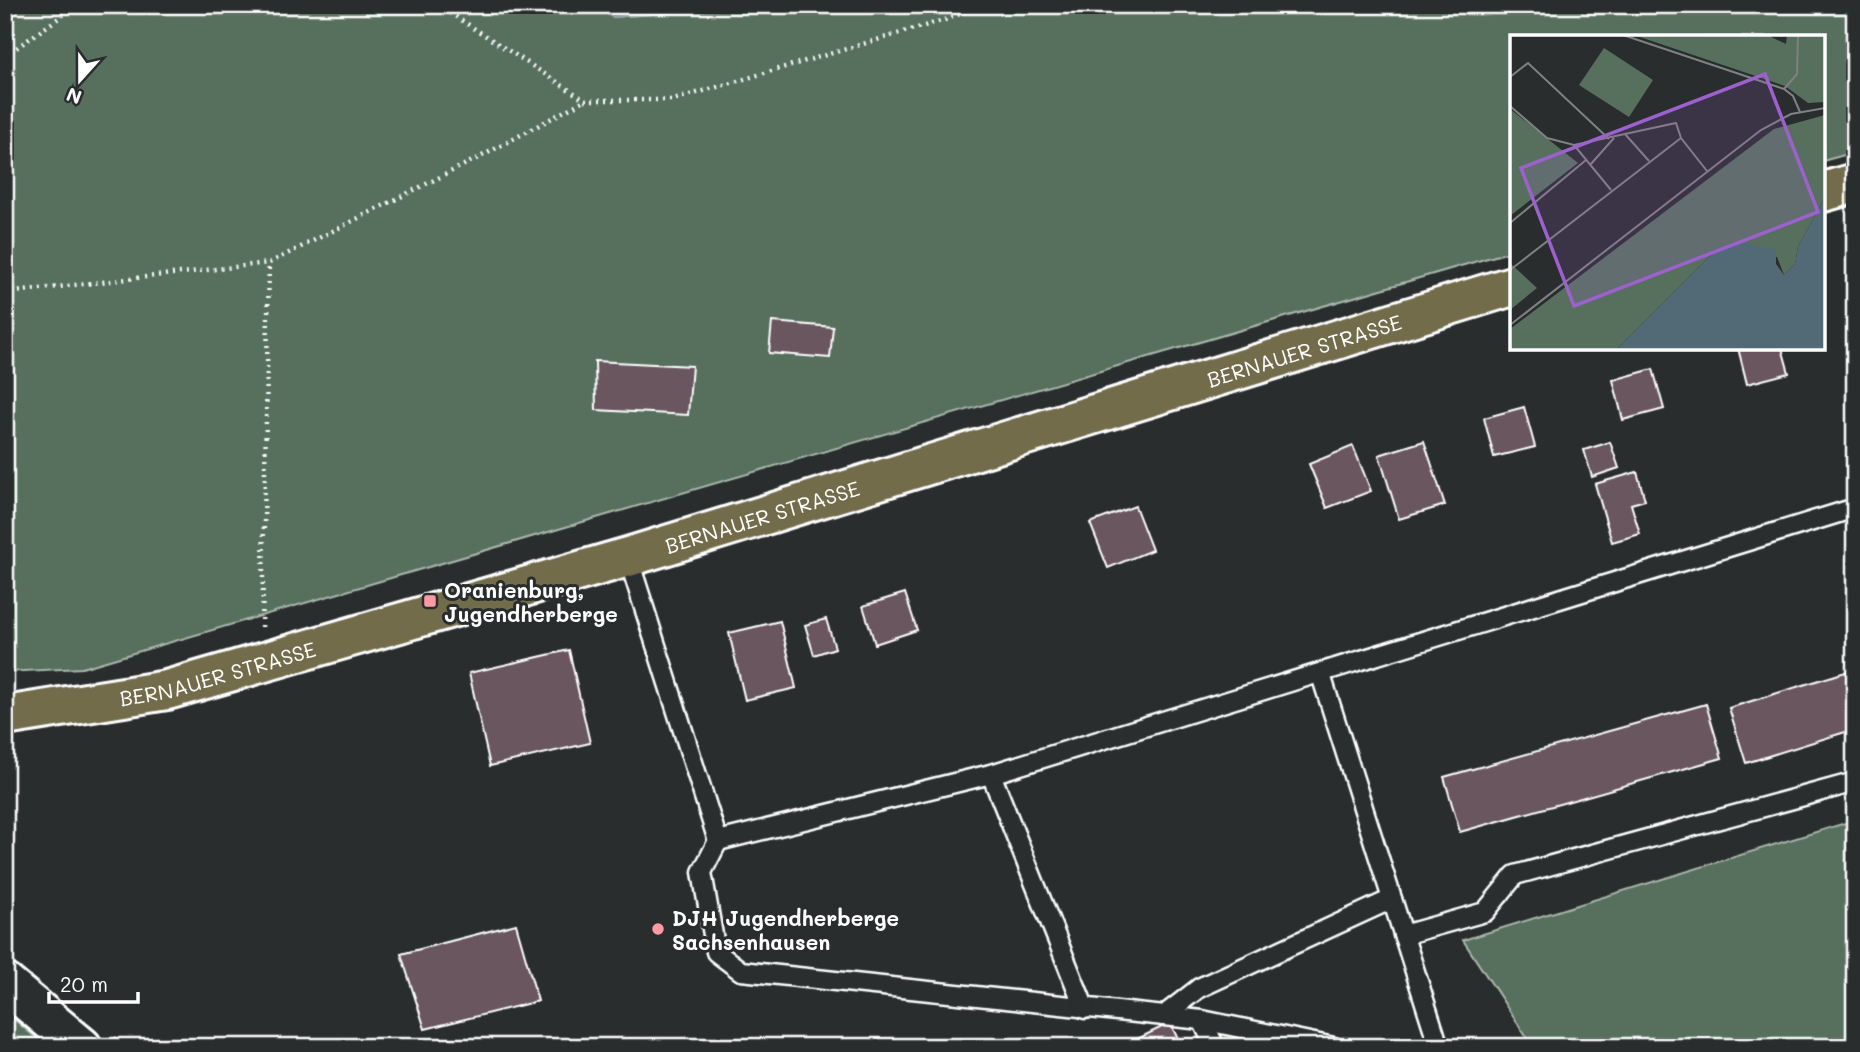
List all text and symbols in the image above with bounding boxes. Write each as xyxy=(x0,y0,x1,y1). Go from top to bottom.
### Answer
inset map xyxy=(1510,35,1825,350)
north arrow xyxy=(46,46,116,116)
text: N xyxy=(63,82,85,111)
street label: BERNAUER STRASSE xyxy=(1203,307,1405,392)
street label: BERNAUER STRASSE xyxy=(661,473,863,558)
place label: Oranienburg, Jugendherberge xyxy=(444,576,618,627)
marker: Oranienburg, Jugendherberge xyxy=(422,593,438,609)
street label: BERNAUER STRASSE xyxy=(117,634,319,711)
place label: DJH Jugendherberge Sachsenhausen xyxy=(672,904,899,955)
marker: DJH Jugendherberge Sachsenhausen xyxy=(650,921,666,937)
scale bar xyxy=(49,961,138,1005)
text: 20 m xyxy=(60,970,108,997)

